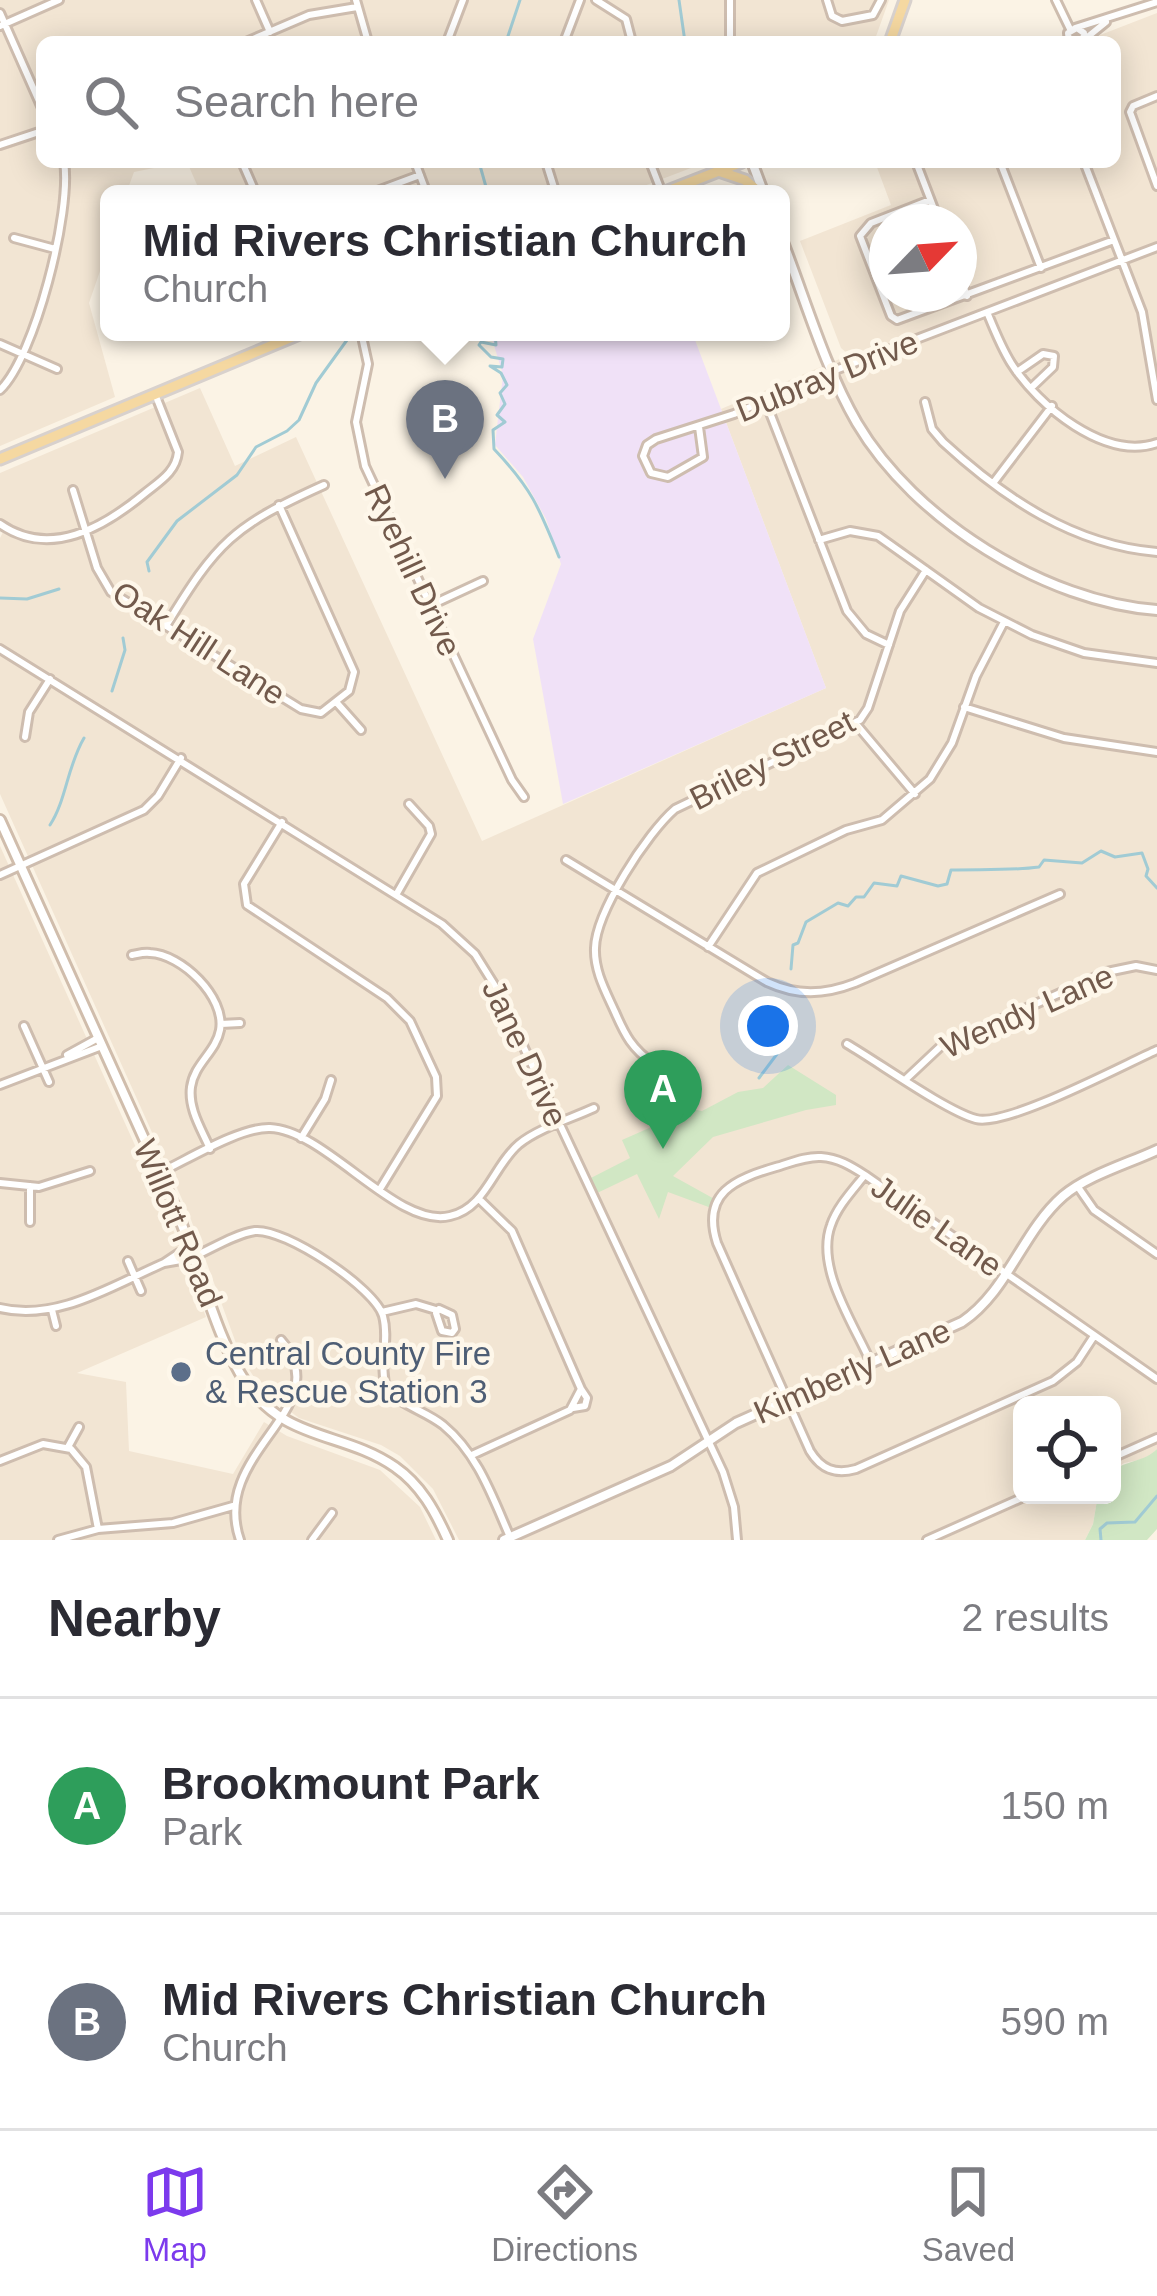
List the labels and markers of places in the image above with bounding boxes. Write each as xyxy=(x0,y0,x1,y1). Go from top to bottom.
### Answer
pin: B xyxy=(406,380,484,479)
pin: A xyxy=(624,1050,702,1149)
place label: Central County Fire & Rescue Station 3 xyxy=(205,1335,491,1410)
marker: Central County Fire & Rescue Station 3 xyxy=(168,1359,194,1385)

